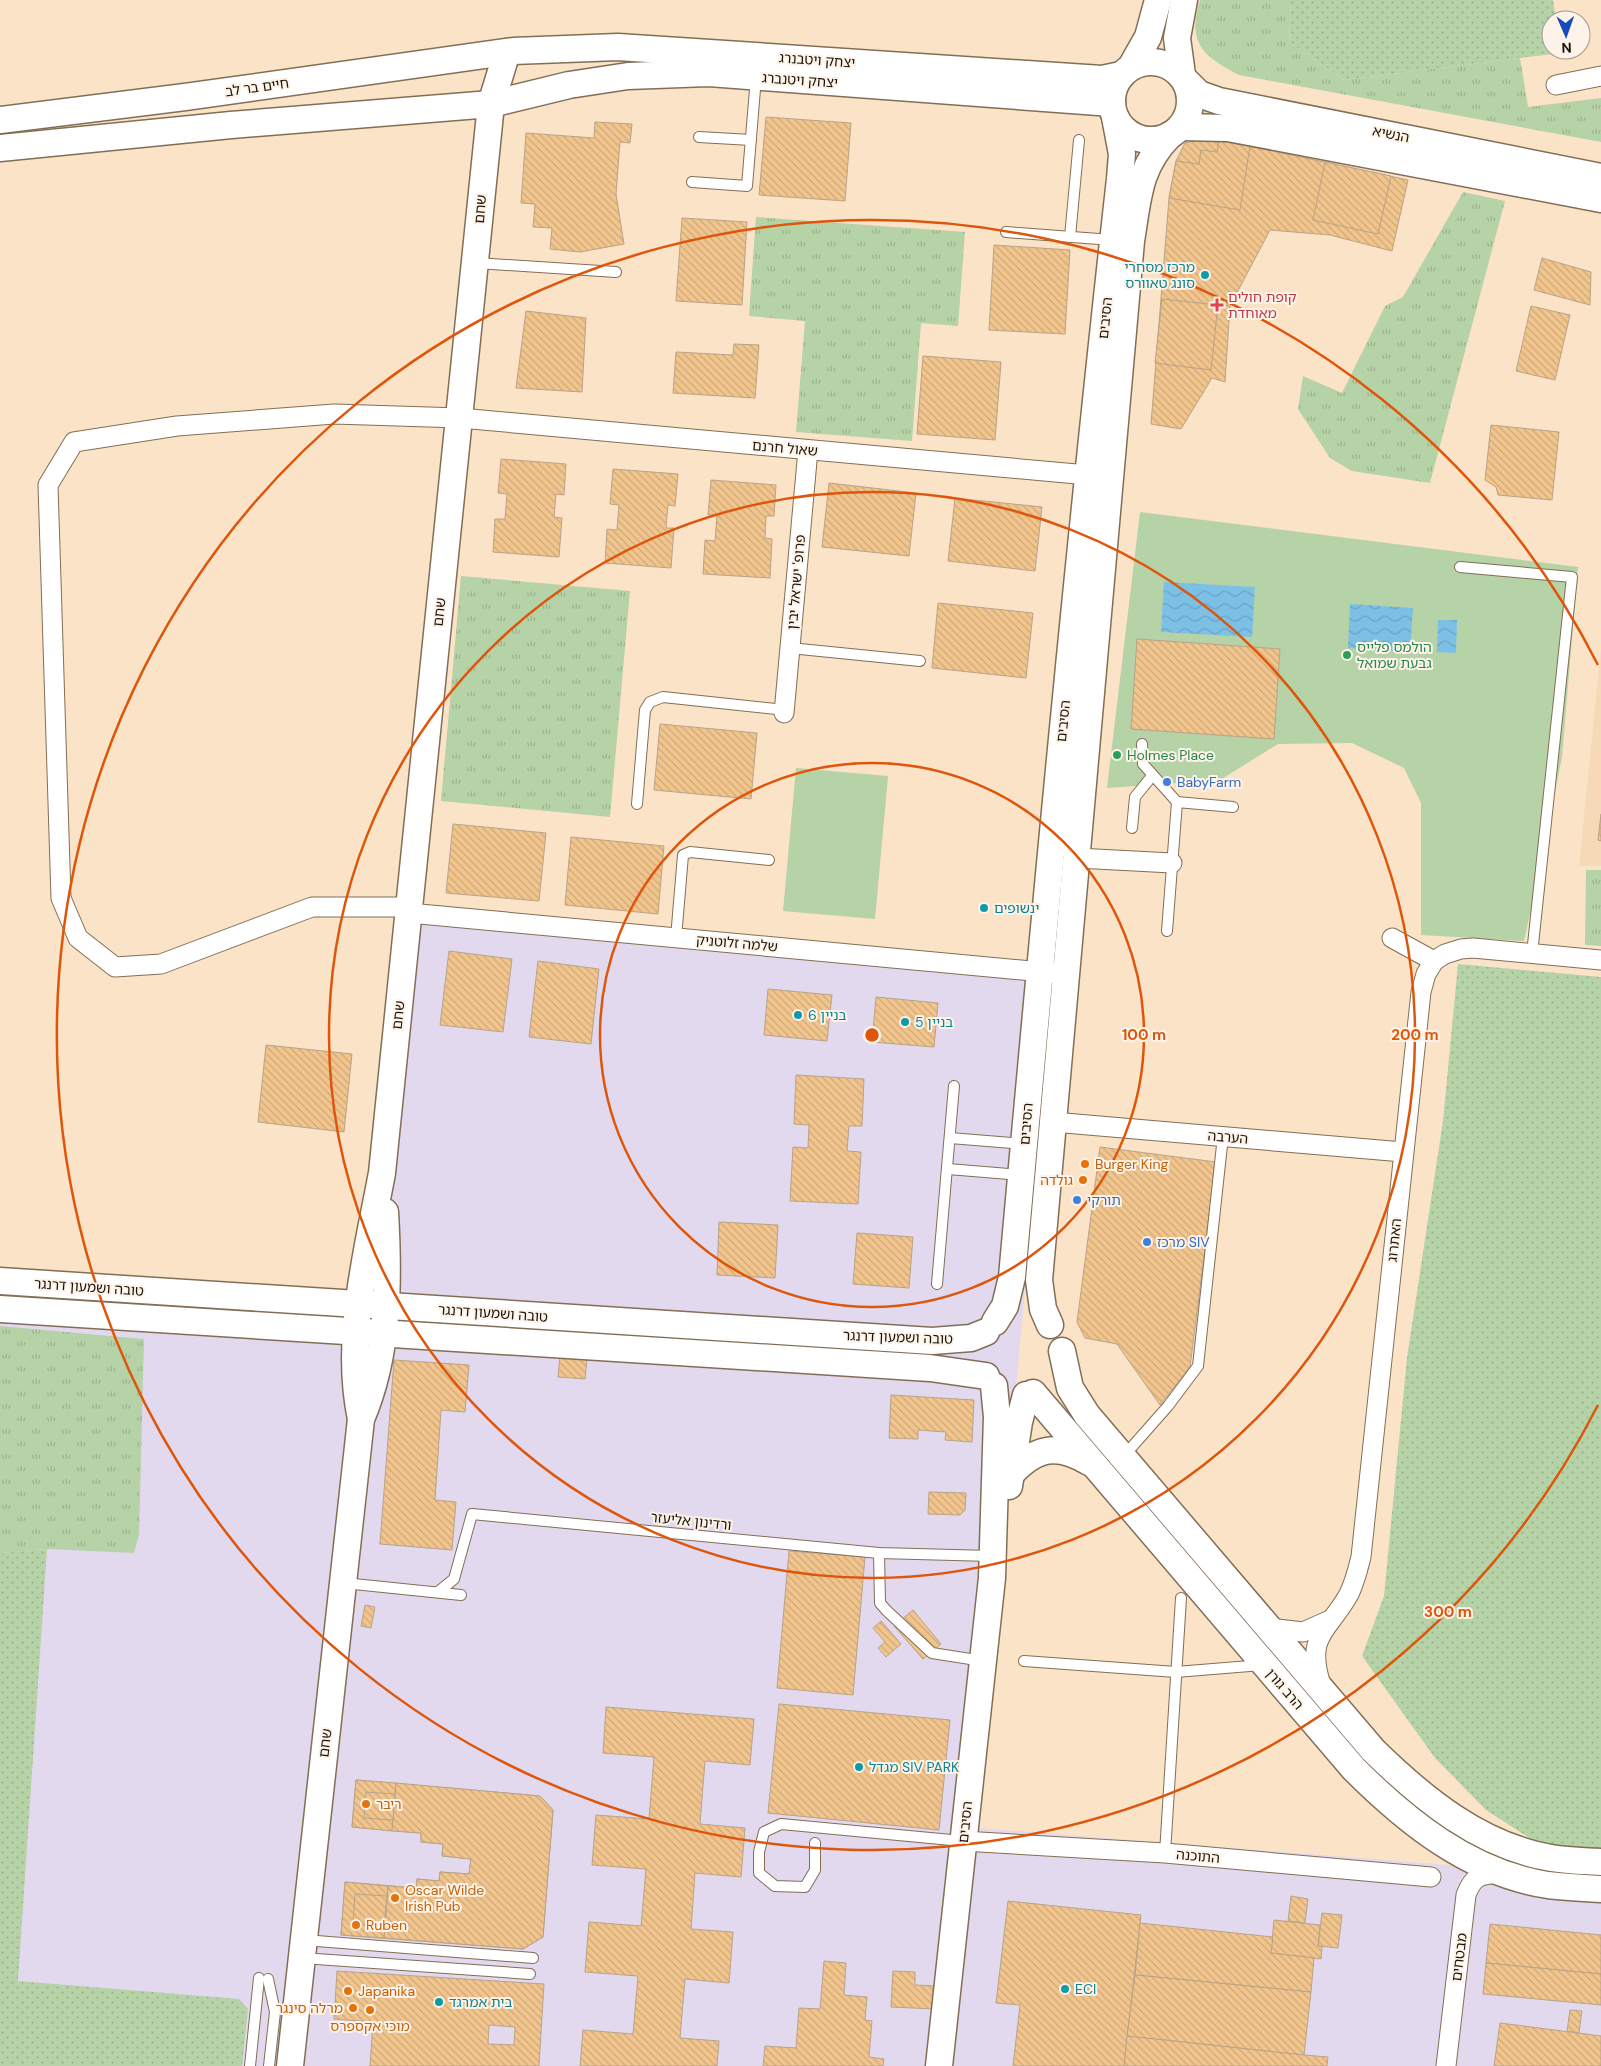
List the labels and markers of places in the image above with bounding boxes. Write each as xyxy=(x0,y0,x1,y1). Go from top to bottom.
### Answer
place label: מרכז מסחרי סונג טאוורס xyxy=(1124,258,1195,292)
marker: מרכז מסחרי סונג טאוורס xyxy=(1199,269,1211,281)
place label: קופת חולים מאוחדת xyxy=(1228,288,1297,322)
marker: קופת חולים מאוחדת xyxy=(1210,298,1224,312)
place label: הולמס פלייס גבעת שמואל xyxy=(1357,638,1432,672)
marker: הולמס פלייס גבעת שמואל xyxy=(1341,649,1353,661)
place label: Holmes Place xyxy=(1127,746,1214,764)
marker: Holmes Place xyxy=(1111,749,1123,761)
place label: BabyFarm xyxy=(1177,773,1241,791)
marker: BabyFarm xyxy=(1161,776,1173,788)
place label: ינשופים xyxy=(994,899,1039,917)
marker: ינשופים xyxy=(978,902,990,914)
place label: בניין 6 xyxy=(808,1006,847,1024)
marker: בניין 6 xyxy=(792,1009,804,1021)
place label: בניין 5 xyxy=(915,1013,953,1031)
marker: בניין 5 xyxy=(899,1016,911,1028)
centre of rings xyxy=(863,1026,881,1044)
place label: Burger King xyxy=(1095,1155,1168,1173)
marker: Burger King xyxy=(1079,1158,1091,1170)
place label: גולדה xyxy=(1040,1171,1073,1189)
marker: גולדה xyxy=(1077,1174,1089,1186)
place label: תורקי xyxy=(1087,1191,1121,1209)
marker: תורקי xyxy=(1071,1194,1083,1206)
place label: מרכז SIV xyxy=(1157,1233,1210,1251)
marker: מרכז SIV xyxy=(1141,1236,1153,1248)
place label: מגדל SIV PARK xyxy=(869,1758,959,1776)
marker: מגדל SIV PARK xyxy=(853,1761,865,1773)
place label: ריבר xyxy=(376,1795,402,1813)
marker: ריבר xyxy=(360,1798,372,1810)
place label: Oscar Wilde Irish Pub xyxy=(405,1881,484,1915)
marker: Oscar Wilde Irish Pub xyxy=(389,1892,401,1904)
place label: Ruben xyxy=(366,1916,407,1934)
marker: Ruben xyxy=(350,1919,362,1931)
place label: ECI xyxy=(1075,1980,1096,1998)
place label: Japanika xyxy=(358,1982,415,2000)
marker: ECI xyxy=(1059,1983,1071,1995)
marker: Japanika xyxy=(342,1985,354,1997)
place label: בית אמרגד xyxy=(449,1993,512,2011)
marker: בית אמרגד xyxy=(433,1996,445,2008)
place label: מרלה סינגר xyxy=(276,1999,343,2017)
marker: מרלה סינגר xyxy=(347,2002,359,2014)
marker: מוכי אקספרס xyxy=(364,2004,376,2016)
place label: מוכי אקספרס xyxy=(330,2017,410,2035)

